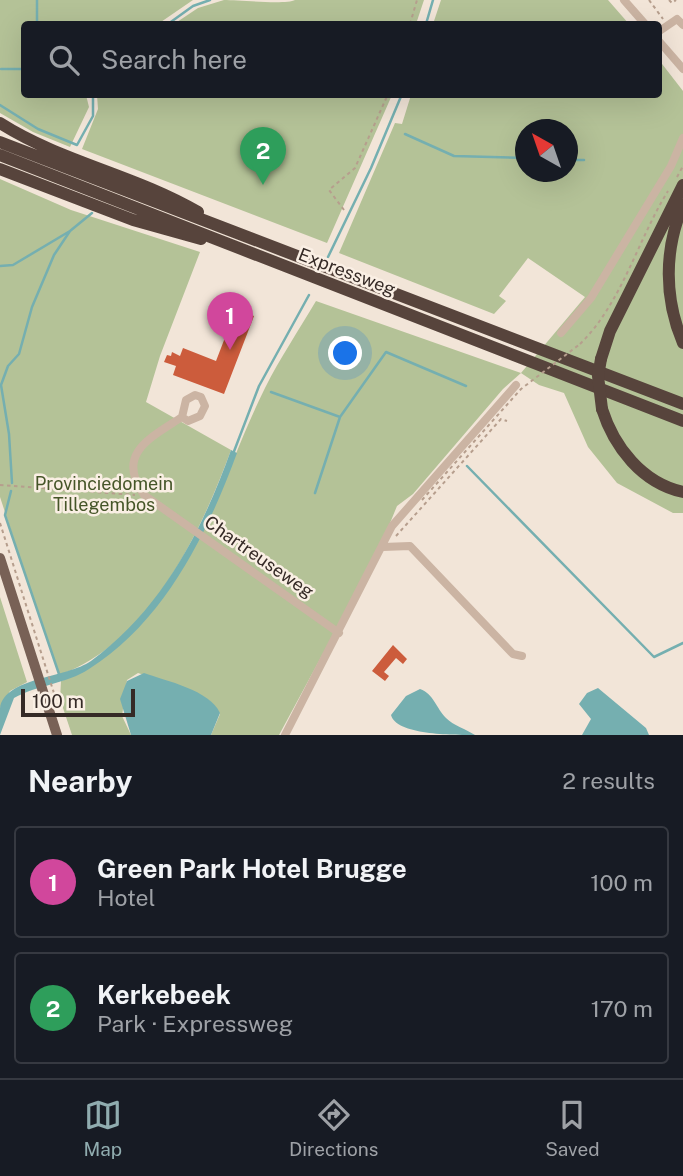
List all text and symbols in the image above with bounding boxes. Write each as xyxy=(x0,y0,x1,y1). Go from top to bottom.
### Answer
search box xyxy=(21,21,662,98)
icon: search xyxy=(45,41,83,79)
text: Search here xyxy=(101,44,247,75)
north arrow xyxy=(515,119,578,182)
pin: 2 xyxy=(240,127,286,185)
street label: Expressweg xyxy=(296,243,399,300)
pin: 1 xyxy=(207,292,253,350)
your location xyxy=(328,336,362,370)
park label: Provinciedomein Tillegembos xyxy=(35,473,173,515)
street label: Chartreuseweg xyxy=(201,511,318,602)
scale bar xyxy=(21,686,135,718)
text: 100 m xyxy=(32,690,84,712)
text: Nearby xyxy=(28,763,132,799)
text: 2 results xyxy=(562,767,655,794)
text: Green Park Hotel Brugge xyxy=(97,853,407,884)
text: 1 xyxy=(48,869,58,896)
text: 100 m xyxy=(590,869,653,896)
text: Hotel xyxy=(97,884,156,911)
text: Kerkebeek xyxy=(97,979,231,1010)
text: 2 xyxy=(46,995,60,1022)
text: 170 m xyxy=(591,995,653,1022)
text: Park · Expressweg xyxy=(97,1010,293,1037)
tab: Map xyxy=(83,1096,122,1160)
tab: Directions xyxy=(289,1096,378,1160)
tab: Saved xyxy=(545,1096,600,1160)

